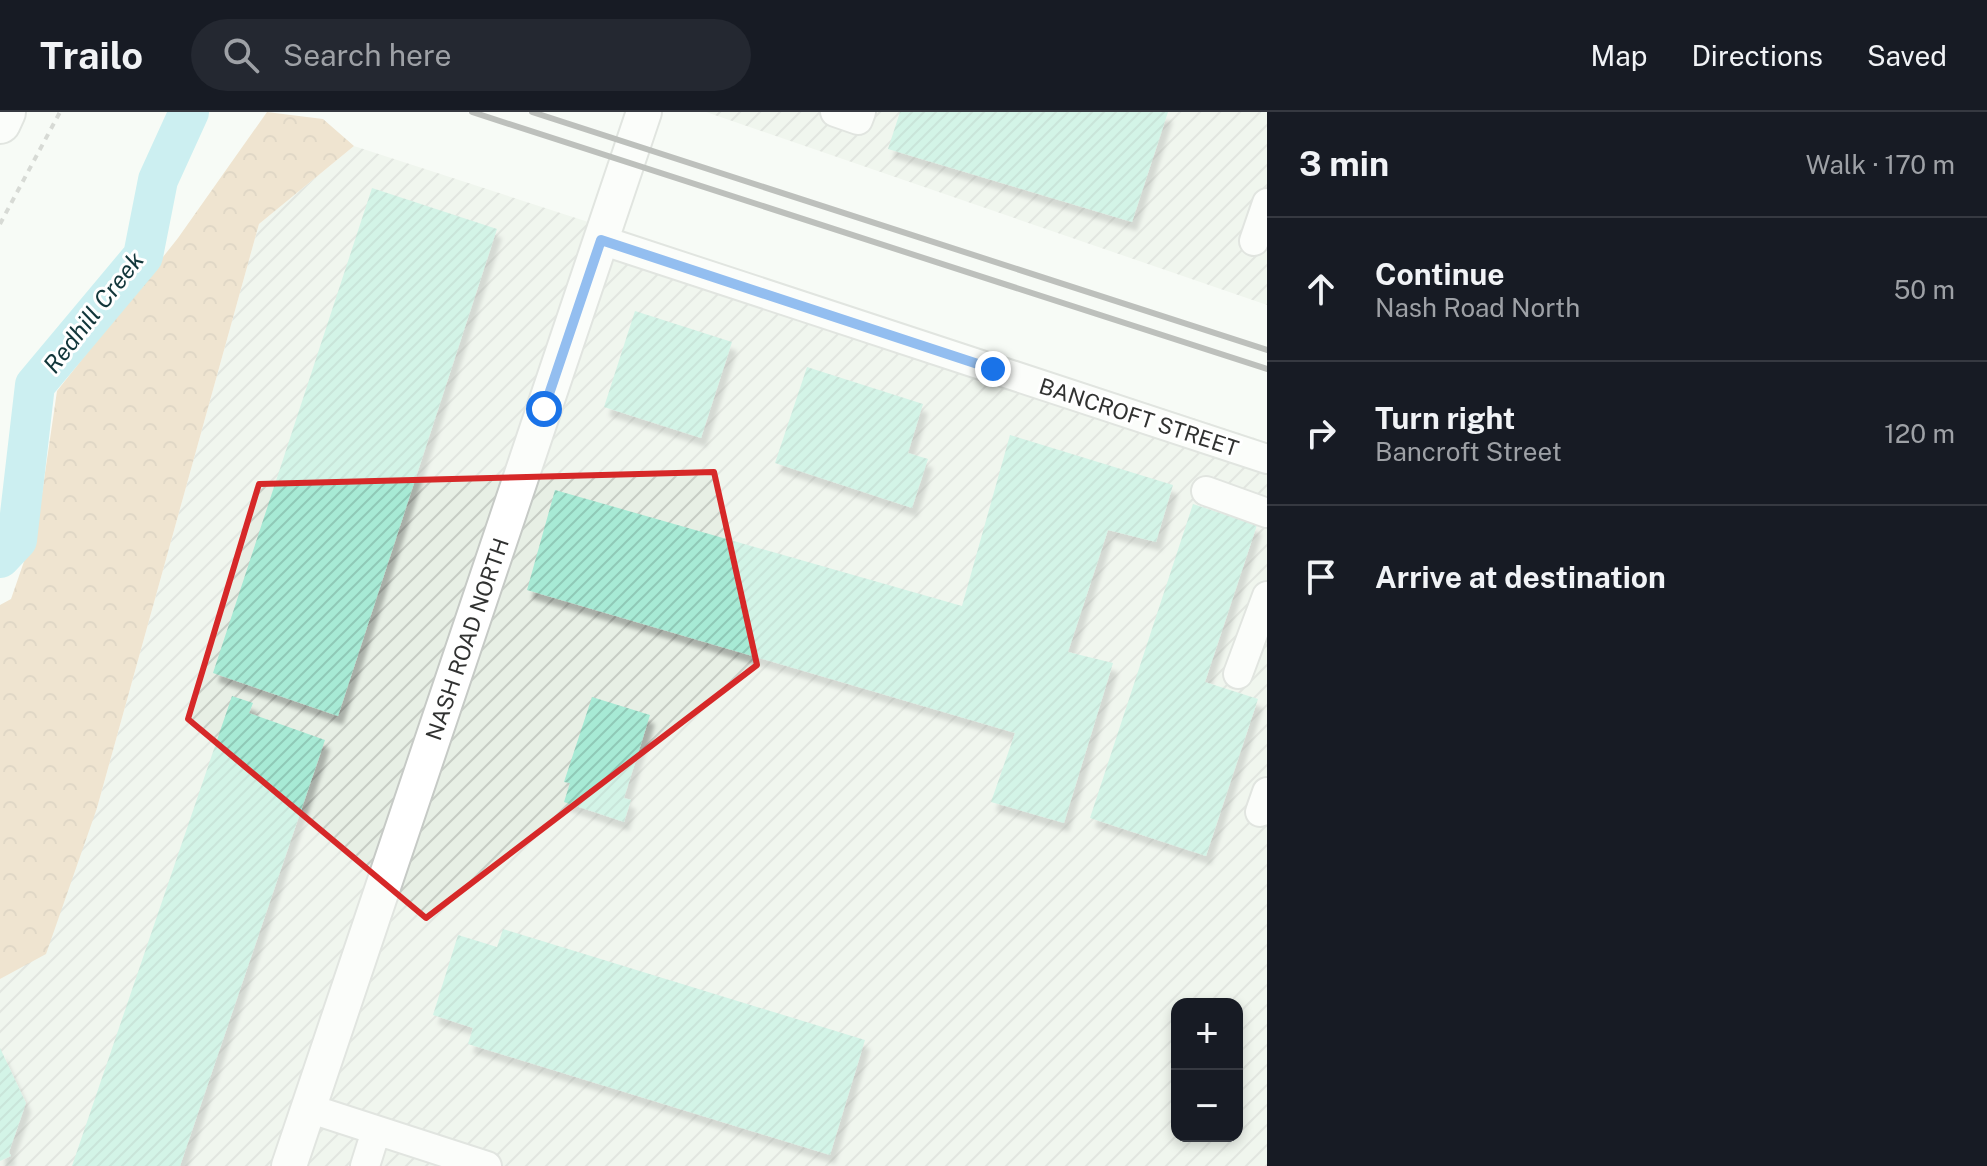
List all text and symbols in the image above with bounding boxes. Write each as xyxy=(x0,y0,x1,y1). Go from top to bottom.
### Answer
search box xyxy=(191,19,751,91)
text: Trailo xyxy=(40,33,143,78)
icon: search xyxy=(219,33,263,77)
text: Search here xyxy=(283,37,452,73)
text: Map xyxy=(1591,39,1647,72)
text: Directions xyxy=(1691,39,1823,72)
text: Saved xyxy=(1867,39,1947,72)
text: 3 min xyxy=(1299,144,1389,184)
text: Walk · 170 m xyxy=(1806,149,1955,180)
water label: Redhill Creek xyxy=(37,246,149,378)
text: Continue xyxy=(1375,256,1505,292)
icon: ahead xyxy=(1299,267,1343,311)
text: 50 m xyxy=(1894,274,1955,305)
text: Nash Road North xyxy=(1375,292,1580,323)
route end xyxy=(975,351,1011,387)
street label: BANCROFT STREET xyxy=(1036,372,1242,462)
route start xyxy=(526,391,562,427)
text: Turn right xyxy=(1375,400,1515,436)
icon: right xyxy=(1299,411,1343,455)
text: 120 m xyxy=(1884,418,1955,449)
text: Bancroft Street xyxy=(1375,436,1562,467)
street label: NASH ROAD NORTH xyxy=(420,534,514,744)
icon: arrive xyxy=(1299,555,1343,599)
text: Arrive at destination xyxy=(1375,559,1666,595)
map controls xyxy=(1171,998,1243,1142)
button: + xyxy=(1171,998,1243,1070)
button: − xyxy=(1171,1070,1243,1142)

